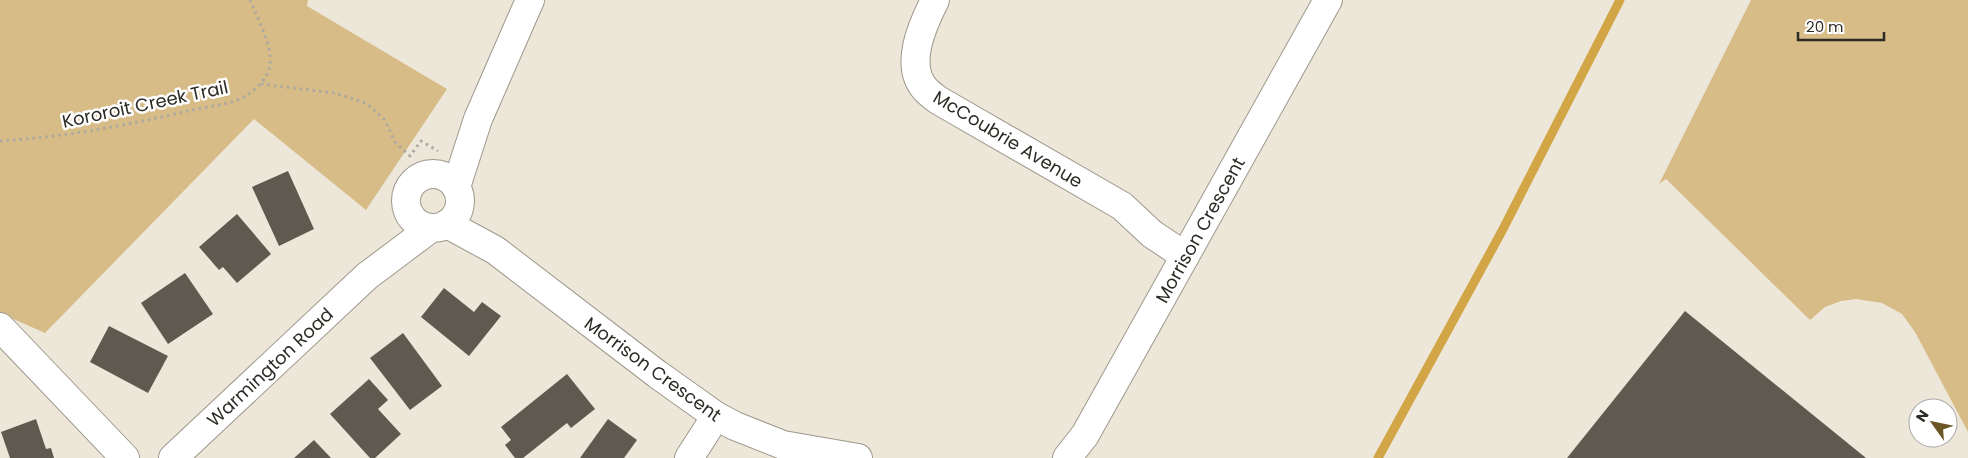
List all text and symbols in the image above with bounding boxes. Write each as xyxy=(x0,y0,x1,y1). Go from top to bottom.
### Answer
scale bar xyxy=(1798,10,1884,42)
text: 20 m xyxy=(1806,16,1844,37)
street label: Kororoit Creek Trail xyxy=(60,74,230,134)
street label: McCoubrie Avenue xyxy=(929,84,1087,194)
street label: Morrison Crescent xyxy=(1149,152,1251,308)
street label: Warmington Road xyxy=(201,302,339,432)
street label: Morrison Crescent xyxy=(580,311,726,427)
north arrow xyxy=(1908,398,1958,448)
text: N xyxy=(1911,406,1933,426)

